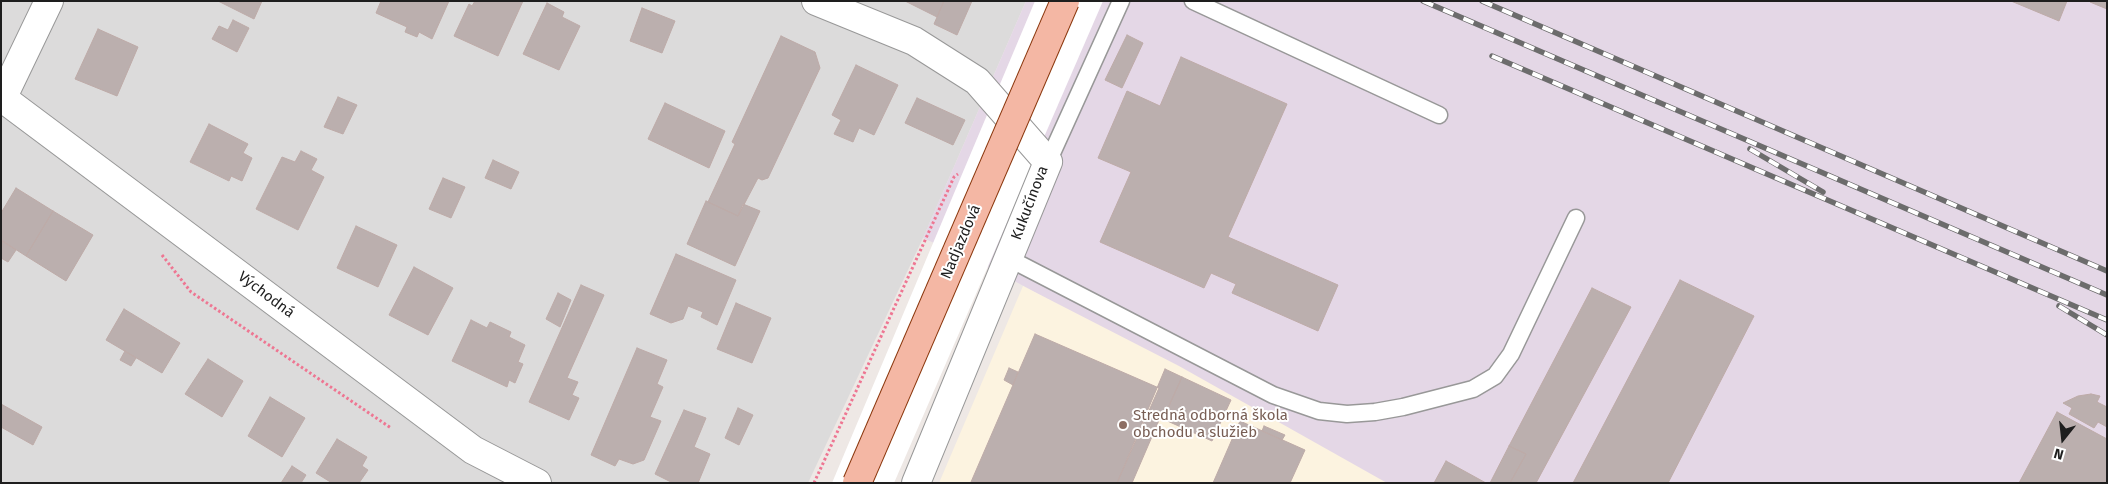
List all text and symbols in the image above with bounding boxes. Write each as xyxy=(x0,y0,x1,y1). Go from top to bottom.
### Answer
street label: Kukučínova xyxy=(1008,163,1052,243)
street label: Nadjazdová xyxy=(937,202,985,282)
street label: Východná xyxy=(234,268,298,322)
place label: Stredná odborná škola obchodu a služieb xyxy=(1133,407,1288,442)
north arrow xyxy=(2038,414,2088,464)
marker: Stredná odborná škola obchodu a služieb xyxy=(1117,419,1129,431)
text: N xyxy=(2052,444,2066,463)

